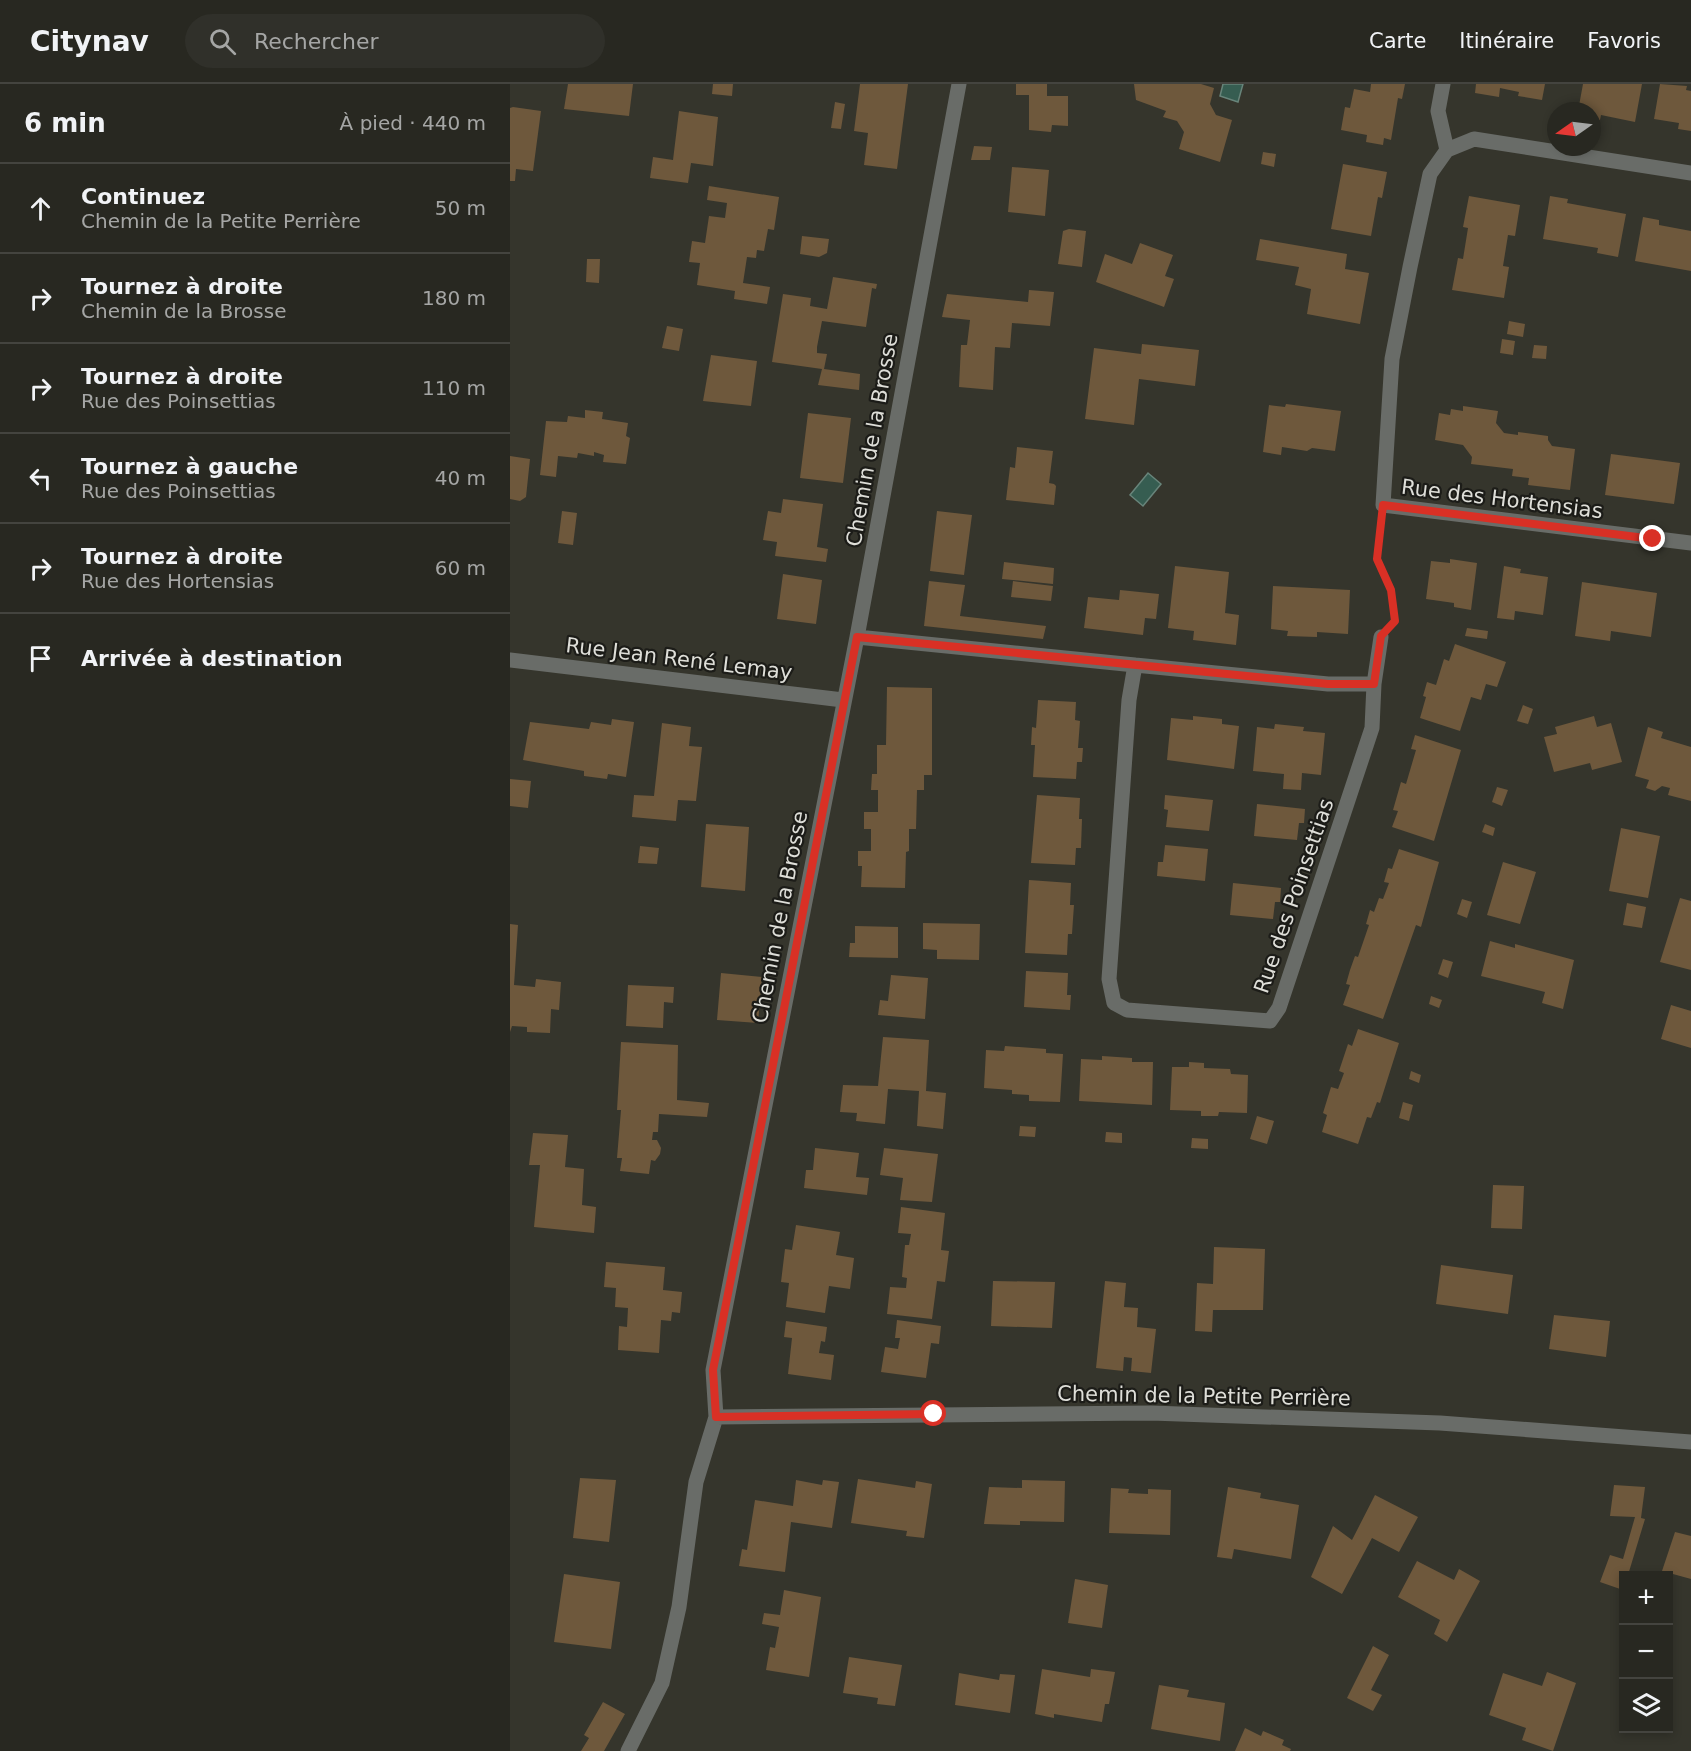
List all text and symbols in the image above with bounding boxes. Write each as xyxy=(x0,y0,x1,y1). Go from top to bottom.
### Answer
search box xyxy=(185,14,605,68)
text: Citynav xyxy=(30,25,149,58)
icon: search xyxy=(206,25,239,58)
text: Rechercher xyxy=(254,29,378,54)
text: Carte xyxy=(1369,29,1426,53)
text: Itinéraire xyxy=(1459,29,1554,53)
text: Favoris xyxy=(1587,29,1661,53)
north arrow xyxy=(1547,102,1601,156)
text: 6 min xyxy=(24,108,106,138)
text: À pied · 440 m xyxy=(340,111,486,135)
text: Continuez xyxy=(81,184,205,209)
icon: ahead xyxy=(24,192,57,225)
text: 50 m xyxy=(435,196,486,220)
text: Chemin de la Petite Perrière xyxy=(81,209,361,233)
text: Tournez à droite xyxy=(81,274,283,299)
icon: right xyxy=(24,282,57,315)
text: 180 m xyxy=(422,286,486,310)
text: Chemin de la Brosse xyxy=(81,299,286,323)
street label: Chemin de la Brosse xyxy=(841,332,903,548)
text: Tournez à droite xyxy=(81,364,283,389)
icon: right xyxy=(24,372,57,405)
text: 110 m xyxy=(422,376,486,400)
text: Rue des Poinsettias xyxy=(81,389,276,413)
text: Tournez à gauche xyxy=(81,454,298,479)
icon: left xyxy=(24,462,57,495)
text: 40 m xyxy=(435,466,486,490)
street label: Rue des Hortensias xyxy=(1400,475,1604,523)
text: Rue des Poinsettias xyxy=(81,479,276,503)
route end xyxy=(1639,525,1665,551)
text: Tournez à droite xyxy=(81,544,283,569)
icon: right xyxy=(24,552,57,585)
text: 60 m xyxy=(435,556,486,580)
text: Rue des Hortensias xyxy=(81,569,274,593)
street label: Rue Jean René Lemay xyxy=(564,633,794,685)
icon: arrive xyxy=(24,642,57,675)
text: Arrivée à destination xyxy=(81,646,343,671)
street label: Rue des Poinsettias xyxy=(1249,796,1339,996)
street label: Chemin de la Brosse xyxy=(748,809,812,1025)
street label: Chemin de la Petite Perrière xyxy=(1057,1381,1351,1411)
route start xyxy=(920,1400,946,1426)
map controls xyxy=(1619,1571,1673,1733)
button: + xyxy=(1619,1571,1673,1625)
button: − xyxy=(1619,1625,1673,1679)
button: layers xyxy=(1619,1679,1673,1733)

